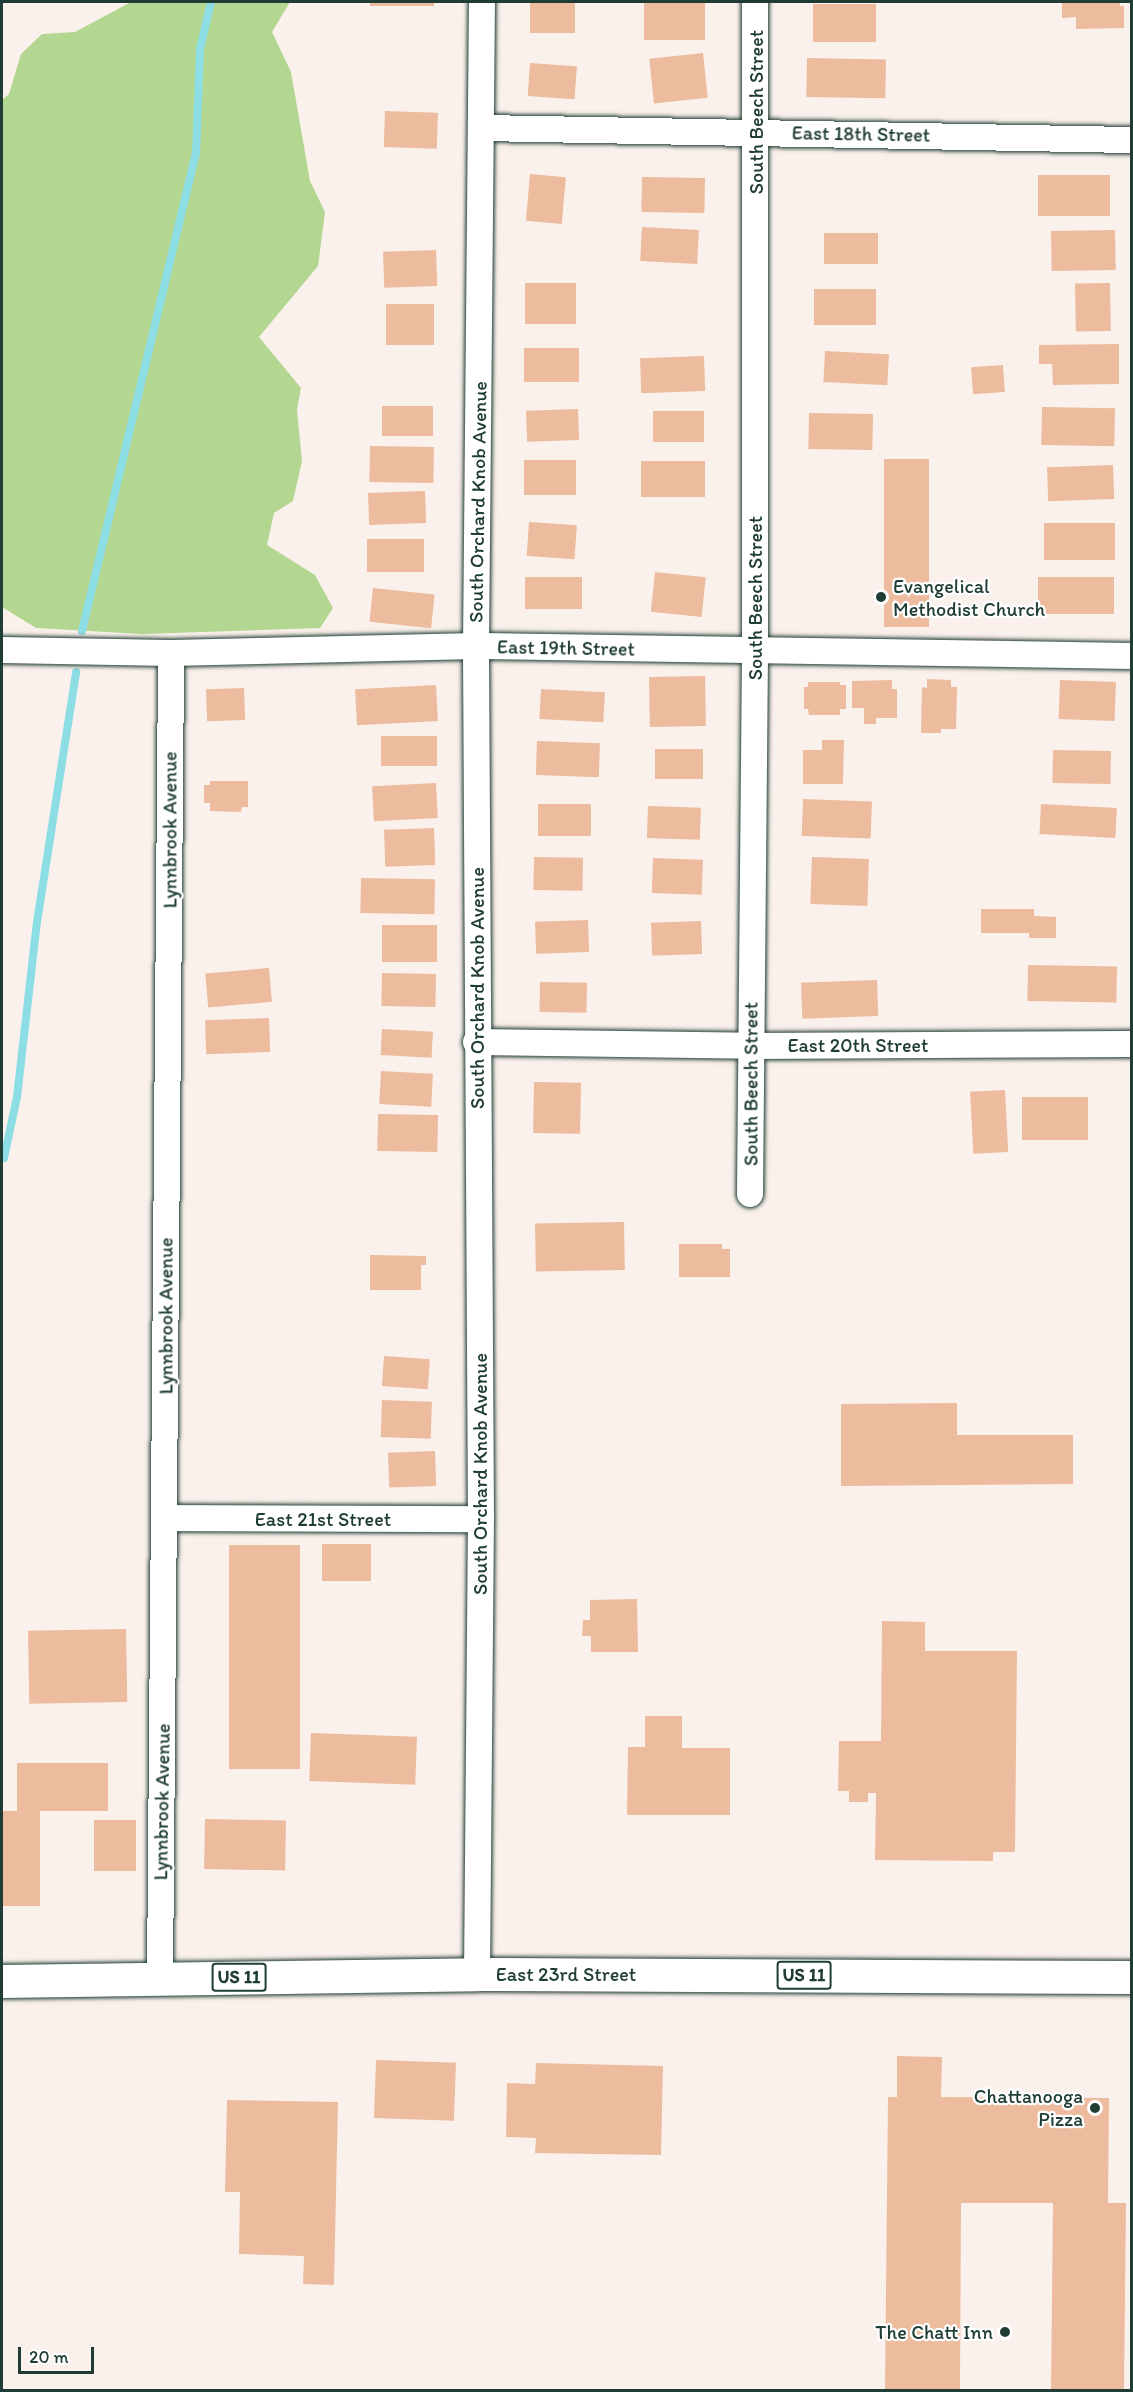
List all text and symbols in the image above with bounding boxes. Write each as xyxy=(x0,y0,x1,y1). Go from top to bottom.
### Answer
street label: South Beech Street xyxy=(744,30,768,194)
street label: East 18th Street xyxy=(792,121,930,147)
street label: South Orchard Knob Avenue xyxy=(464,381,492,623)
street label: South Beech Street xyxy=(743,516,767,680)
place label: Evangelical Methodist Church xyxy=(893,574,1045,621)
marker: Evangelical Methodist Church xyxy=(874,590,888,604)
street label: East 19th Street xyxy=(497,635,635,661)
street label: Lynnbrook Avenue xyxy=(158,752,182,908)
street label: South Orchard Knob Avenue xyxy=(465,867,489,1109)
street label: South Beech Street xyxy=(739,1002,763,1166)
street label: East 20th Street xyxy=(788,1033,928,1057)
street label: Lynnbrook Avenue xyxy=(154,1238,178,1394)
street label: South Orchard Knob Avenue xyxy=(468,1353,492,1595)
street label: East 21st Street xyxy=(255,1507,391,1531)
street label: Lynnbrook Avenue xyxy=(149,1723,175,1881)
road number: US 11 xyxy=(776,1960,832,1990)
road number: US 11 xyxy=(210,1962,268,1992)
street label: East 23rd Street xyxy=(496,1962,636,1986)
place label: Chattanooga Pizza xyxy=(974,2084,1083,2131)
marker: Chattanooga Pizza xyxy=(1088,2101,1102,2115)
place label: The Chatt Inn xyxy=(875,2320,993,2344)
marker: The Chatt Inn xyxy=(998,2325,1012,2339)
scale bar xyxy=(21,2335,98,2373)
text: 20 m xyxy=(29,2346,69,2368)

